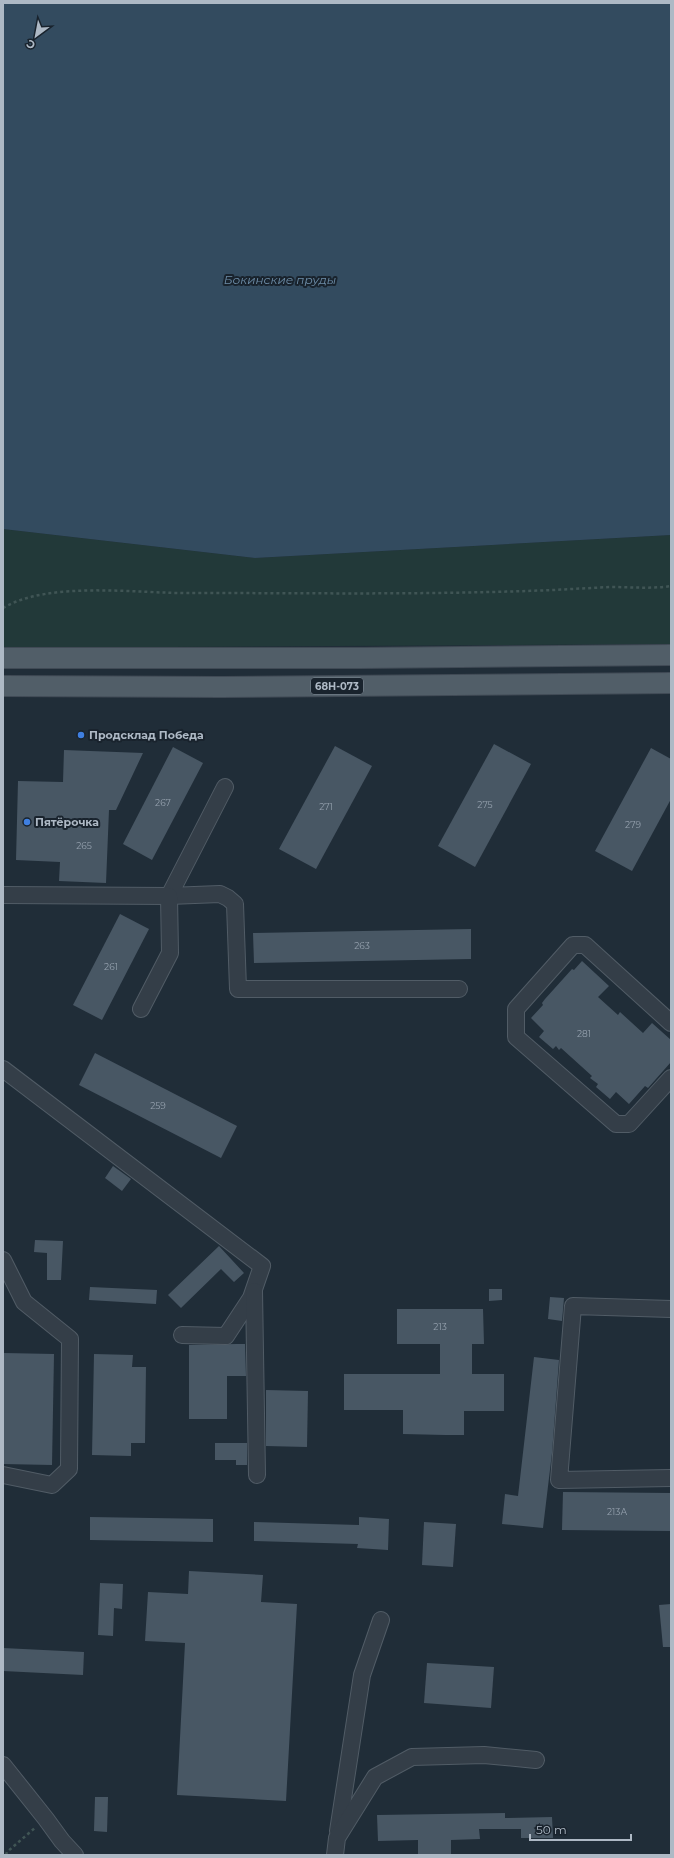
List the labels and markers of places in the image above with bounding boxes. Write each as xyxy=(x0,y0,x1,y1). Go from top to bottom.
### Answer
place label: Продсклад Победа xyxy=(89,728,204,742)
marker: Продсклад Победа xyxy=(76,730,86,740)
place label: Пятёрочка xyxy=(35,815,99,829)
marker: Пятёрочка xyxy=(22,817,32,827)

